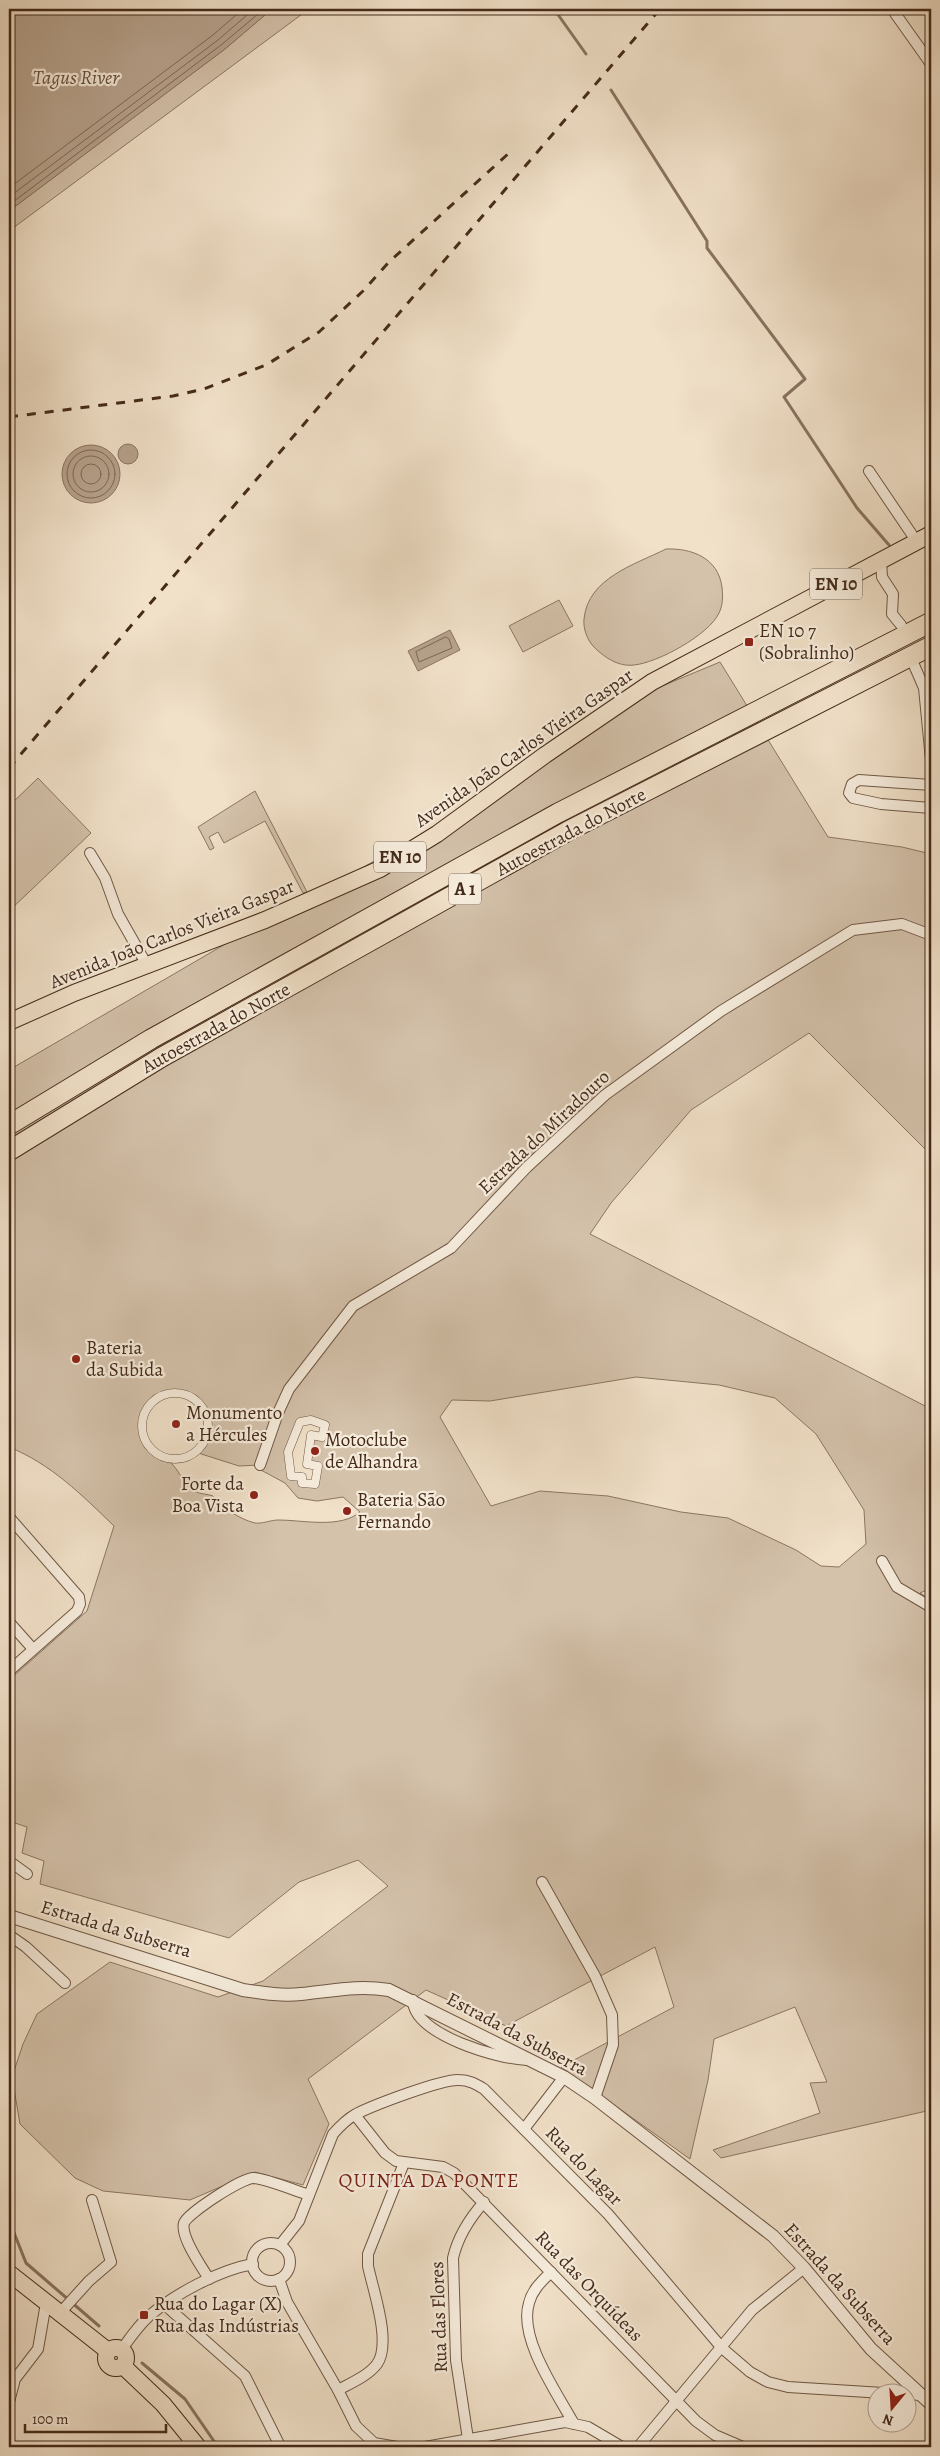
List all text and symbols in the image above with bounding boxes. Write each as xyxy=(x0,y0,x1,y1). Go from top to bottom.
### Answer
water label: Tagus River xyxy=(33,64,120,91)
road number: EN 10 xyxy=(810,568,862,600)
place label: EN 10 7 (Sobralinho) xyxy=(759,618,854,666)
marker: EN 10 7 (Sobralinho) xyxy=(743,636,755,648)
street label: Avenida João Carlos Vieira Gaspar xyxy=(409,662,639,834)
street label: Autoestrada do Norte xyxy=(491,782,650,883)
road number: EN 10 xyxy=(374,842,426,872)
street label: Avenida João Carlos Vieira Gaspar xyxy=(45,873,298,995)
road number: A 1 xyxy=(449,874,481,904)
street label: Autoestrada do Norte xyxy=(136,976,295,1080)
street label: Estrada do Miradouro xyxy=(473,1064,615,1200)
place label: Bateria da Subida xyxy=(86,1335,163,1383)
marker: Bateria da Subida xyxy=(70,1353,82,1365)
place label: Monumento a Hércules xyxy=(186,1400,282,1448)
marker: Monumento a Hércules xyxy=(170,1418,182,1430)
place label: Motoclube de Alhandra xyxy=(325,1427,419,1475)
marker: Motoclube de Alhandra xyxy=(309,1445,321,1457)
place label: Forte da Boa Vista xyxy=(172,1471,244,1519)
place label: Bateria São Fernando xyxy=(357,1487,445,1535)
marker: Forte da Boa Vista xyxy=(248,1489,260,1501)
marker: Bateria São Fernando xyxy=(341,1505,353,1517)
street label: Estrada da Subserra xyxy=(38,1894,195,1964)
street label: Estrada da Subserra xyxy=(442,1986,592,2082)
street label: Rua do Lagar xyxy=(539,2121,629,2211)
district label: QUINTA DA PONTE xyxy=(339,2167,519,2194)
street label: Estrada da Subserra xyxy=(778,2217,902,2351)
street label: Rua das Orquídeas xyxy=(529,2225,649,2347)
street label: Rua das Flores xyxy=(424,2261,454,2373)
place label: Rua do Lagar (X) Rua das Indústrias xyxy=(154,2291,299,2339)
marker: Rua do Lagar (X) Rua das Indústrias xyxy=(138,2309,150,2321)
north arrow xyxy=(868,2384,918,2434)
scale bar xyxy=(25,2401,166,2433)
text: 100 m xyxy=(32,2409,69,2429)
text: N xyxy=(880,2409,896,2430)

